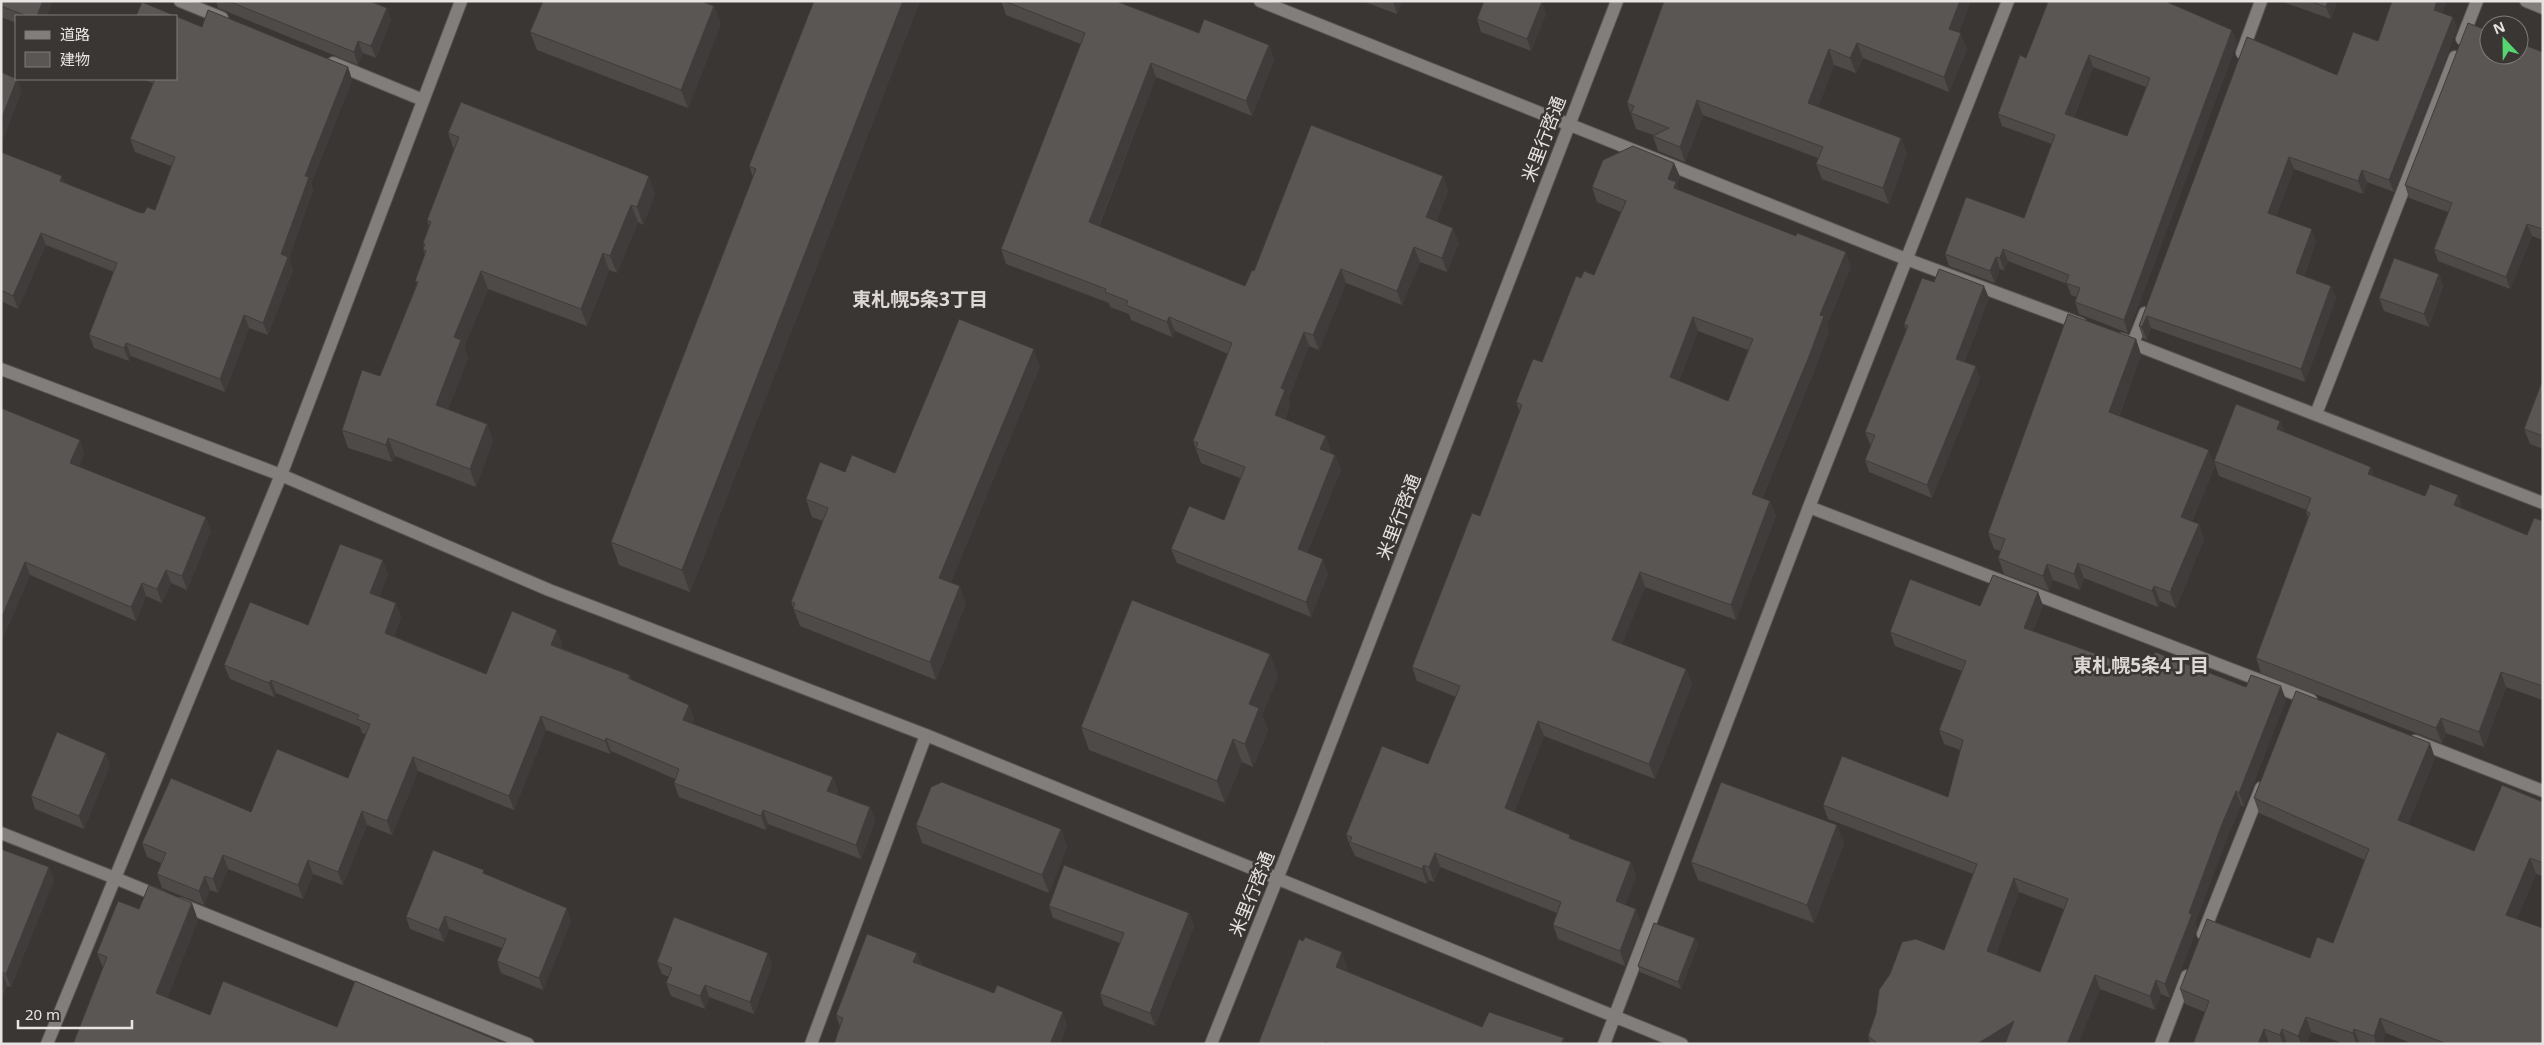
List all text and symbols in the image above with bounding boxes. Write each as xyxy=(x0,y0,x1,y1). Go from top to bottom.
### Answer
legend xyxy=(15,15,178,80)
north arrow xyxy=(2479,15,2529,65)
text: N xyxy=(2490,17,2508,38)
text: 道路 xyxy=(60,24,90,44)
text: 建物 xyxy=(60,49,90,69)
street label: 米里行啓通 xyxy=(1516,92,1570,185)
district label: 東札幌5条3丁目 xyxy=(852,286,988,312)
street label: 米里行啓通 xyxy=(1371,470,1425,563)
district label: 東札幌5条4丁目 xyxy=(2073,652,2209,678)
street label: 米里行啓通 xyxy=(1223,847,1279,940)
scale bar xyxy=(18,998,131,1030)
text: 20 m xyxy=(25,1004,60,1024)

